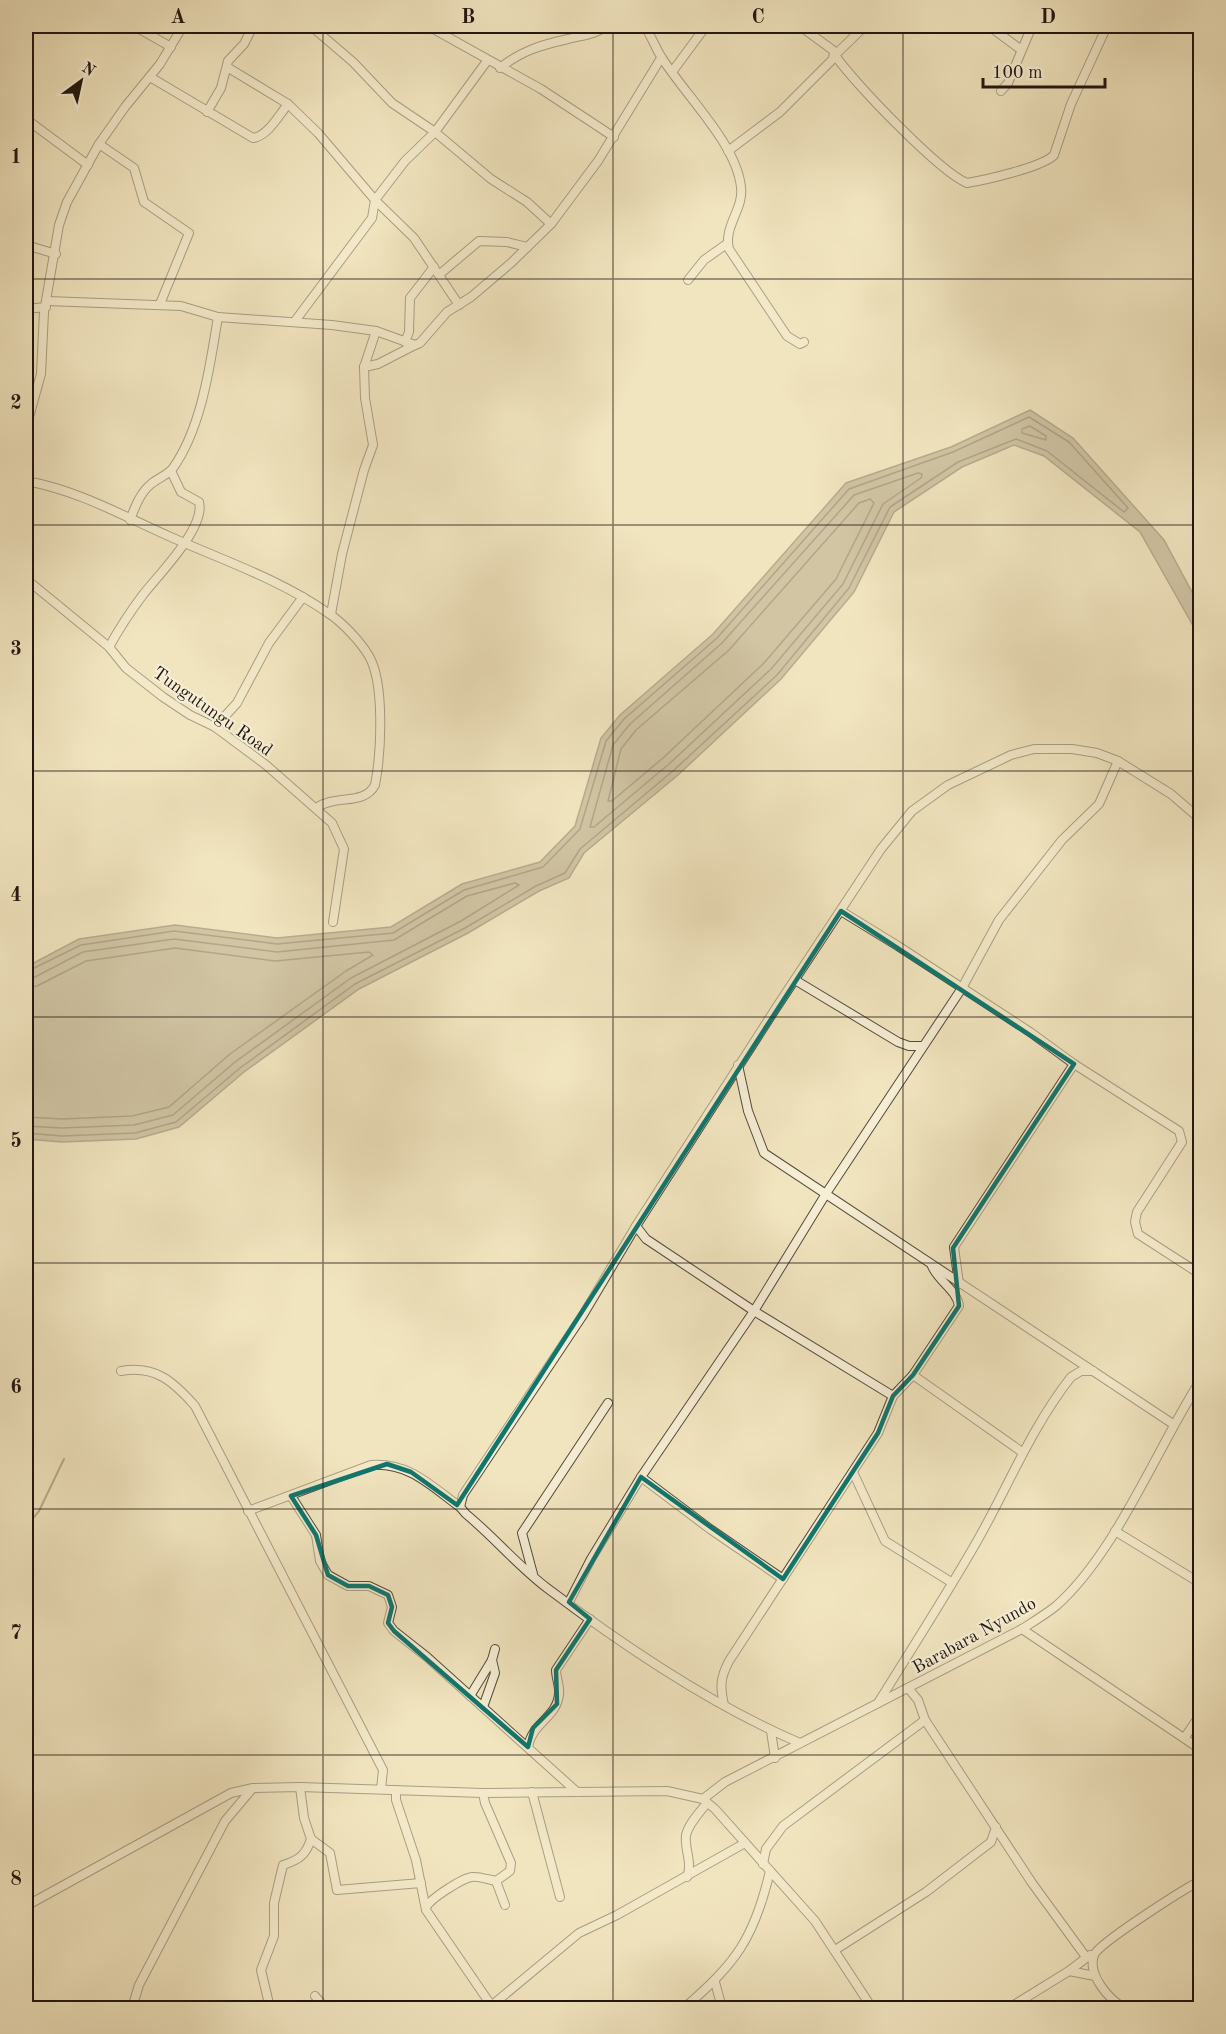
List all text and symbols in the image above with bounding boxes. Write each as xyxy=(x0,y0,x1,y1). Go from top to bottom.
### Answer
text: A xyxy=(170,8,186,28)
text: B xyxy=(461,8,475,28)
text: C xyxy=(751,8,765,28)
text: D xyxy=(1040,8,1056,28)
north arrow xyxy=(51,51,111,111)
scale bar xyxy=(983,51,1104,89)
text: N xyxy=(79,60,98,81)
text: 100 m xyxy=(992,64,1043,82)
text: 1 xyxy=(10,148,22,168)
text: 2 xyxy=(10,394,22,414)
text: 3 xyxy=(10,640,22,660)
street label: Tungutungu Road xyxy=(149,664,276,760)
text: 4 xyxy=(10,886,22,906)
text: 5 xyxy=(10,1131,22,1152)
text: 6 xyxy=(10,1378,22,1398)
street label: Barabara Nyundo xyxy=(910,1595,1039,1677)
text: 7 xyxy=(10,1624,22,1644)
text: 8 xyxy=(10,1870,22,1890)

